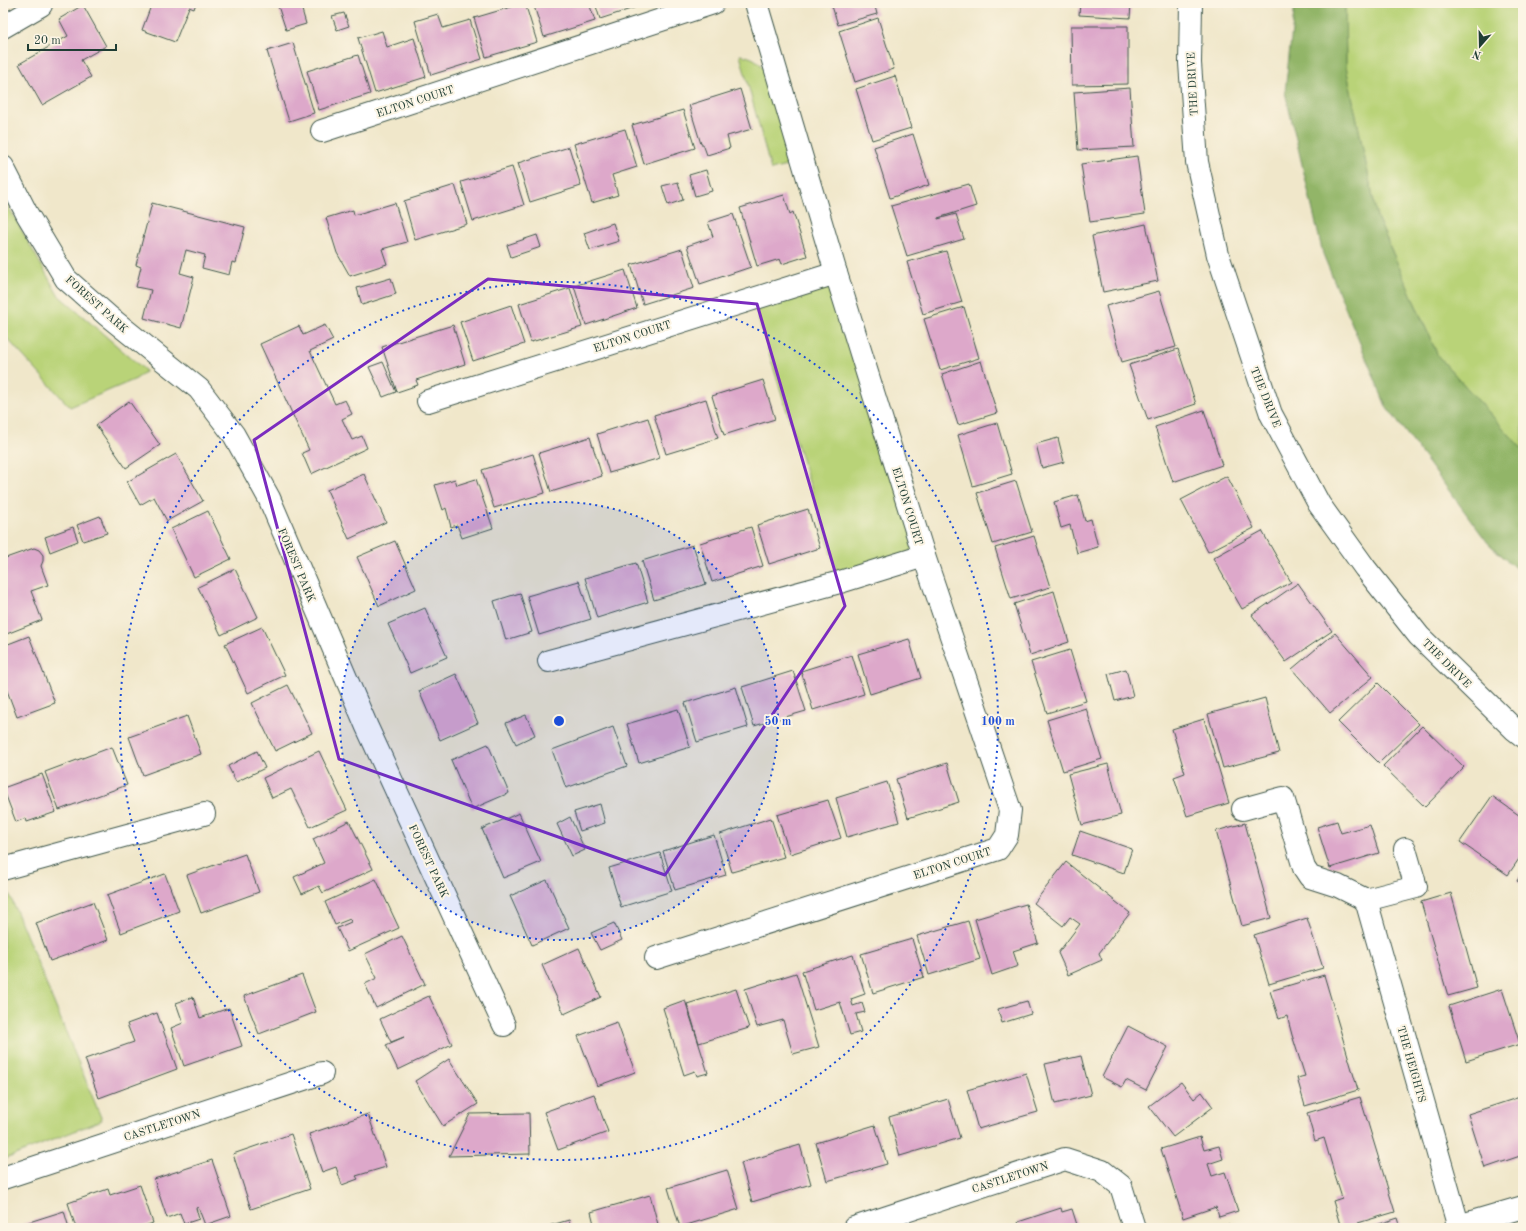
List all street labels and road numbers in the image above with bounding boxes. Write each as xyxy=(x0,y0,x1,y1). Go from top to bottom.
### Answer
street label: THE DRIVE xyxy=(1186,52,1201,116)
street label: ELTON COURT xyxy=(375,85,456,120)
street label: FOREST PARK xyxy=(63,274,129,336)
street label: ELTON COURT xyxy=(592,320,673,355)
street label: THE DRIVE xyxy=(1248,366,1282,429)
street label: ELTON COURT xyxy=(889,466,924,547)
street label: FOREST PARK xyxy=(275,527,316,604)
street label: THE DRIVE xyxy=(1419,638,1472,691)
street label: FOREST PARK xyxy=(406,823,449,900)
street label: ELTON COURT xyxy=(912,847,993,882)
street label: THE HEIGHTS xyxy=(1394,1025,1427,1104)
street label: CASTLETOWN xyxy=(123,1109,203,1144)
street label: CASTLETOWN xyxy=(971,1161,1051,1196)

